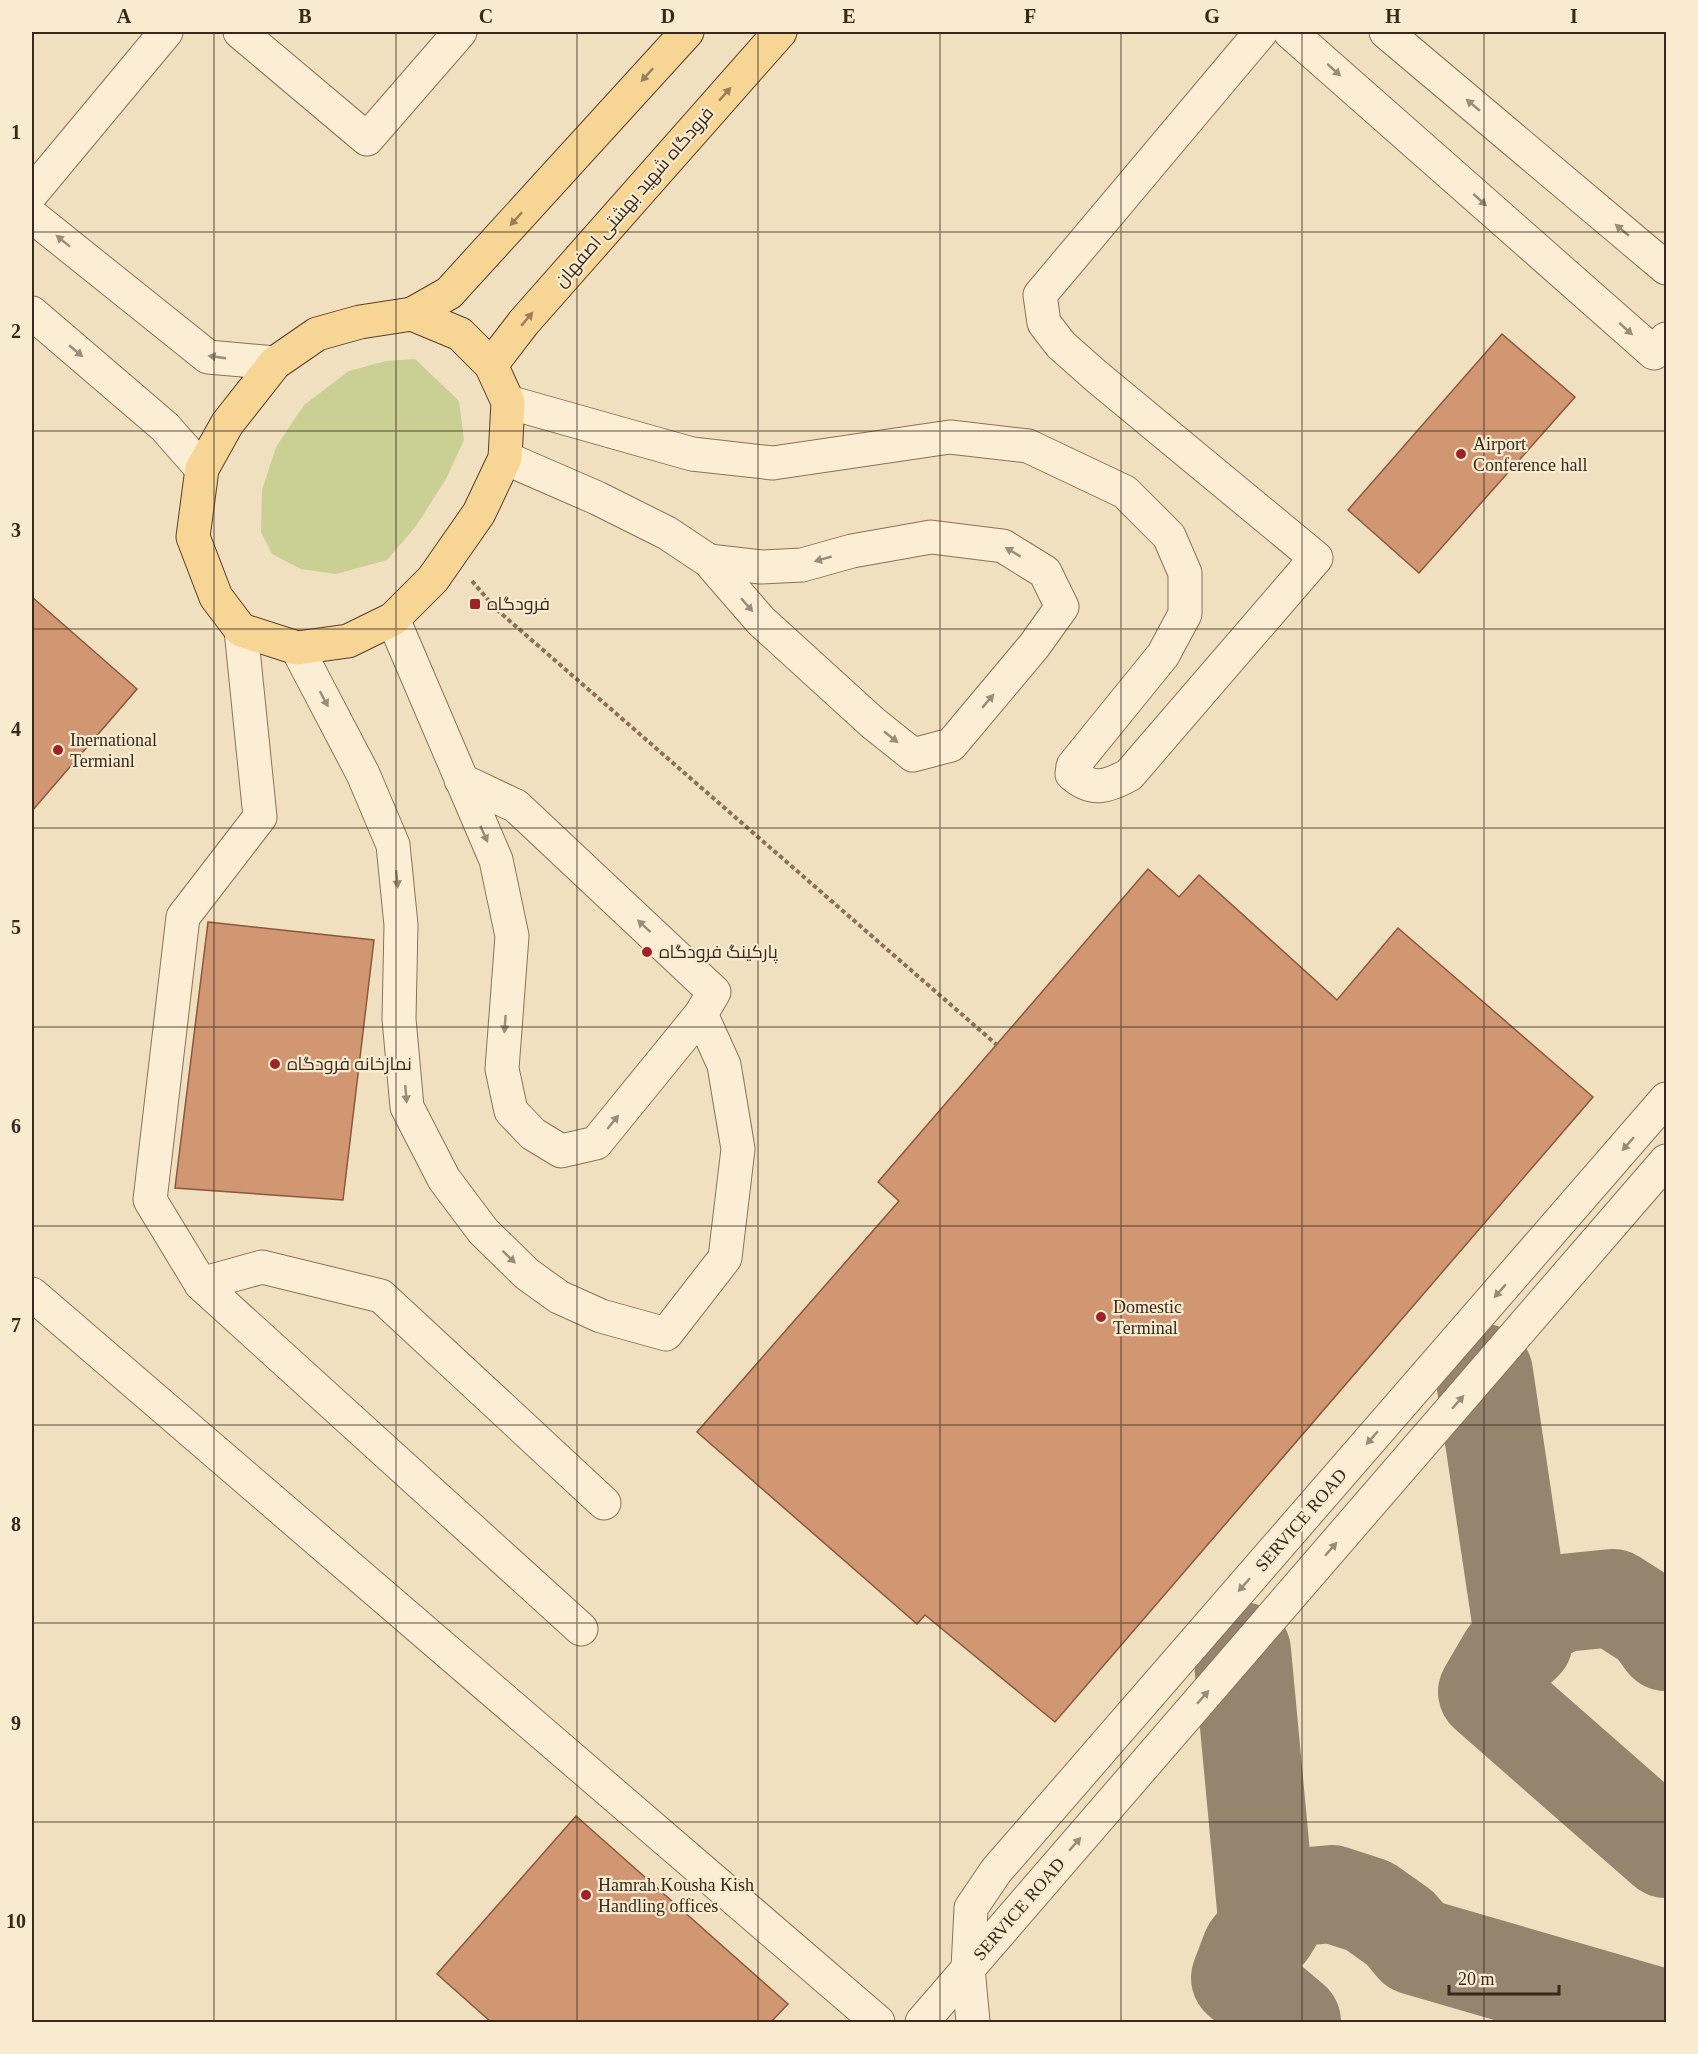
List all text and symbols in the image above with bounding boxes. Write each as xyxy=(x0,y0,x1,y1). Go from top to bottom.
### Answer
text: A xyxy=(117,5,132,27)
text: B xyxy=(298,5,312,27)
text: C xyxy=(479,5,493,27)
text: D xyxy=(661,5,675,27)
text: E xyxy=(842,5,856,27)
text: F xyxy=(1024,5,1036,27)
text: G xyxy=(1204,5,1220,27)
text: H xyxy=(1385,5,1401,27)
text: I xyxy=(1570,5,1578,27)
one-way arrow xyxy=(1326,63,1341,76)
one-way arrow xyxy=(641,67,654,82)
one-way arrow xyxy=(718,87,731,102)
one-way arrow xyxy=(1466,99,1481,112)
street label: فرودگاه شهید بهشتی اصفهان xyxy=(550,103,718,292)
text: 1 xyxy=(11,121,21,143)
one-way arrow xyxy=(1472,193,1487,206)
one-way arrow xyxy=(509,212,523,227)
one-way arrow xyxy=(1614,224,1630,237)
one-way arrow xyxy=(55,235,70,247)
one-way arrow xyxy=(520,311,533,327)
text: 2 xyxy=(11,320,21,342)
one-way arrow xyxy=(1618,322,1633,335)
one-way arrow xyxy=(68,345,84,358)
one-way arrow xyxy=(207,353,226,362)
place label: Airport Conference hall xyxy=(1473,434,1587,475)
marker: Airport Conference hall xyxy=(1454,447,1468,461)
text: 3 xyxy=(11,519,21,541)
one-way arrow xyxy=(1005,547,1021,558)
one-way arrow xyxy=(814,555,832,564)
place label: فرودگاه xyxy=(487,594,550,615)
marker: فرودگاه xyxy=(468,597,482,611)
one-way arrow xyxy=(740,597,753,612)
one-way arrow xyxy=(319,691,329,708)
one-way arrow xyxy=(982,693,994,708)
text: 4 xyxy=(11,718,21,740)
place label: Inernational Termianl xyxy=(70,730,157,771)
one-way arrow xyxy=(883,730,898,742)
marker: Inernational Termianl xyxy=(51,743,65,757)
one-way arrow xyxy=(480,825,489,842)
one-way arrow xyxy=(392,869,402,888)
text: 5 xyxy=(11,916,21,938)
one-way arrow xyxy=(637,920,651,934)
place label: پارکینگ فرودگاه xyxy=(659,942,778,964)
marker: پارکینگ فرودگاه xyxy=(640,945,654,959)
one-way arrow xyxy=(500,1015,509,1034)
place label: نمازخانه فرودگاه xyxy=(287,1054,412,1075)
marker: نمازخانه فرودگاه xyxy=(268,1057,282,1071)
one-way arrow xyxy=(401,1085,411,1104)
text: 6 xyxy=(11,1115,21,1137)
one-way arrow xyxy=(607,1115,619,1130)
one-way arrow xyxy=(1622,1136,1635,1151)
one-way arrow xyxy=(501,1249,515,1263)
one-way arrow xyxy=(1494,1283,1507,1298)
place label: Domestic Terminal xyxy=(1113,1297,1182,1338)
marker: Domestic Terminal xyxy=(1094,1310,1108,1324)
text: 7 xyxy=(11,1314,21,1336)
one-way arrow xyxy=(1451,1395,1464,1410)
one-way arrow xyxy=(1366,1430,1379,1445)
street label: SERVICE ROAD xyxy=(1251,1465,1351,1575)
text: 8 xyxy=(11,1513,21,1535)
one-way arrow xyxy=(1324,1541,1337,1557)
one-way arrow xyxy=(1238,1577,1251,1592)
one-way arrow xyxy=(1196,1690,1209,1705)
text: 9 xyxy=(11,1712,21,1734)
one-way arrow xyxy=(1068,1837,1081,1852)
street label: SERVICE ROAD xyxy=(969,1854,1069,1964)
place label: Hamrah Kousha Kish Handling offices xyxy=(598,1875,754,1916)
marker: Hamrah Kousha Kish Handling offices xyxy=(579,1888,593,1902)
text: 10 xyxy=(6,1910,26,1932)
scale bar xyxy=(1449,1958,1558,1996)
text: 20 m xyxy=(1458,1969,1495,1989)

